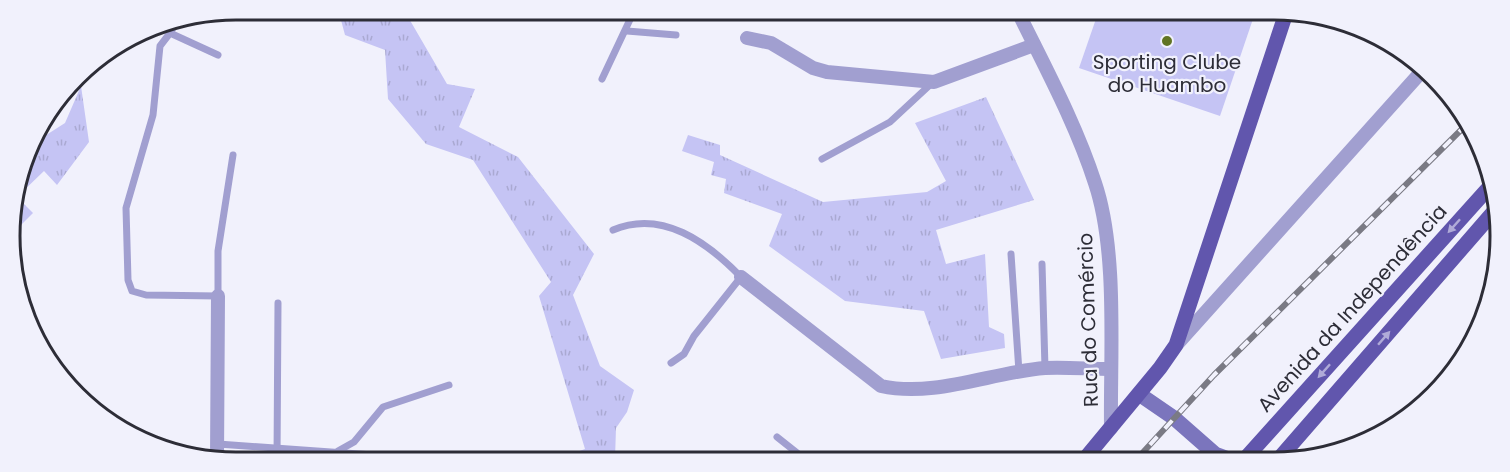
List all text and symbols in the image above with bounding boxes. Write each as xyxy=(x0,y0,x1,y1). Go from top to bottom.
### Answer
marker: Sporting Clube do Huambo xyxy=(1160,34,1174,48)
place label: Sporting Clube do Huambo xyxy=(1093,48,1241,99)
street label: Avenida da Independência xyxy=(1251,198,1453,418)
one-way arrow xyxy=(1448,218,1461,233)
street label: Rua do Comércio xyxy=(1071,233,1105,407)
one-way arrow xyxy=(1377,330,1391,345)
one-way arrow xyxy=(1317,364,1331,379)

